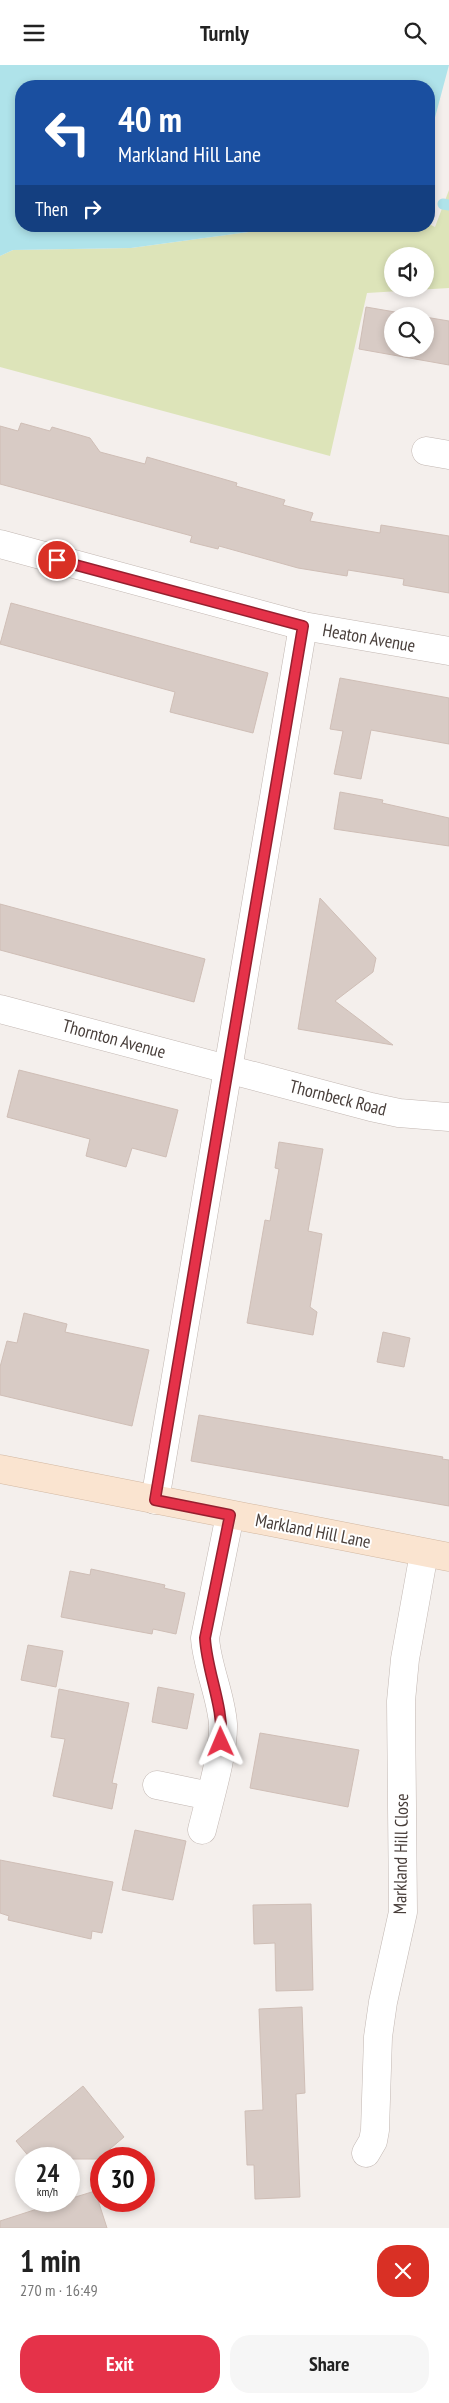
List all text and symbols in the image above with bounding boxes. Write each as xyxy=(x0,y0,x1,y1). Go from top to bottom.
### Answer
icon: menu xyxy=(20,19,48,47)
text: Turnly xyxy=(200,19,249,47)
icon: search xyxy=(401,19,429,47)
text: 40 m xyxy=(118,96,182,142)
icon: left xyxy=(35,100,100,165)
text: Markland Hill Lane xyxy=(118,140,261,168)
icon: right xyxy=(78,195,106,223)
text: Then xyxy=(35,197,68,221)
map controls xyxy=(384,247,434,357)
button: sound xyxy=(384,247,434,297)
button: search xyxy=(384,307,434,357)
pin xyxy=(36,539,78,581)
icon: arrive xyxy=(43,546,71,574)
street label: Heaton Avenue xyxy=(321,618,417,657)
street label: Thornton Avenue xyxy=(60,1014,168,1063)
street label: Thornbeck Road xyxy=(287,1074,389,1121)
street label: Markland Hill Lane xyxy=(253,1508,373,1553)
position arrow xyxy=(194,1715,246,1767)
street label: Markland Hill Close xyxy=(388,1793,413,1915)
speed limit sign: 30 xyxy=(90,2147,155,2212)
text: 24 xyxy=(36,2157,59,2189)
text: km/h xyxy=(37,2184,58,2199)
text: 1 min xyxy=(20,2241,81,2280)
button: close xyxy=(377,2245,429,2297)
text: 270 m · 16:49 xyxy=(20,2280,98,2300)
button: Exit xyxy=(20,2335,220,2393)
button: Share xyxy=(230,2335,429,2393)

